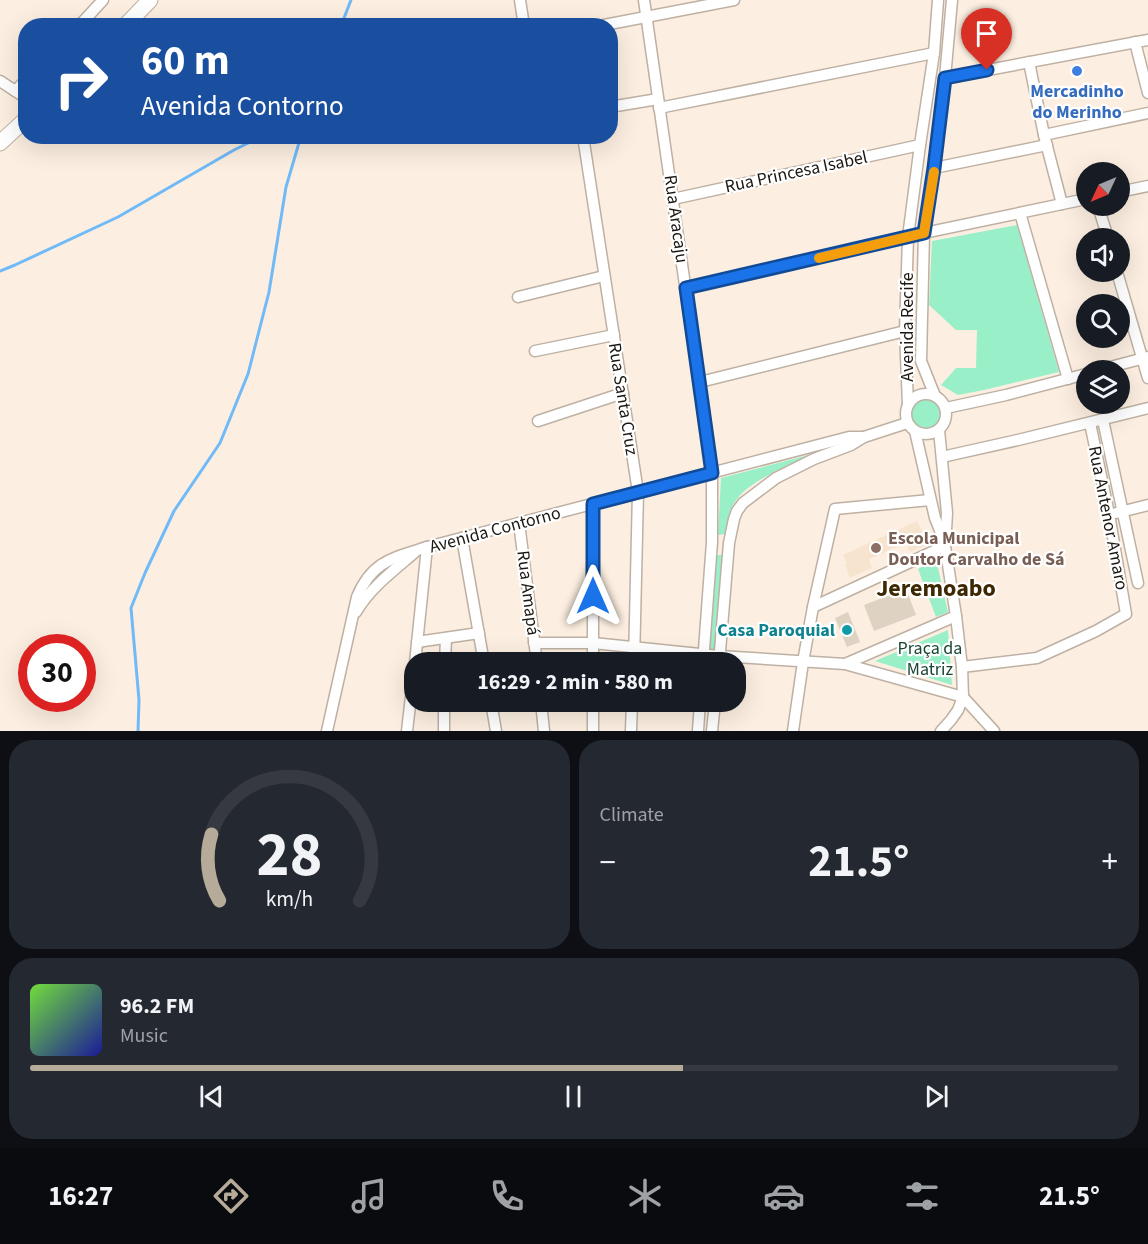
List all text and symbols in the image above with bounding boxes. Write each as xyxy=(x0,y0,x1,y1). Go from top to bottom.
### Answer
pin xyxy=(961,8,1012,70)
icon: arrive xyxy=(970,17,1003,50)
text: 60 m xyxy=(141,31,230,91)
icon: right xyxy=(42,42,120,120)
marker: Mercadinho do Merinho xyxy=(1070,64,1084,78)
place label: Mercadinho do Merinho xyxy=(1030,79,1124,125)
text: Avenida Contorno xyxy=(141,87,344,126)
street label: Rua Princesa Isabel xyxy=(722,145,870,199)
north arrow xyxy=(1076,162,1130,216)
map controls xyxy=(1076,162,1130,414)
street label: Rua Aracaju xyxy=(657,173,695,265)
button: sound xyxy=(1076,228,1130,282)
street label: Avenida Recife xyxy=(895,272,920,382)
button: search xyxy=(1076,294,1130,348)
street label: Rua Santa Cruz xyxy=(602,341,644,457)
button: layers xyxy=(1076,360,1130,414)
street label: Rua Antenor Amaro xyxy=(1082,444,1134,592)
street label: Avenida Contorno xyxy=(426,500,564,560)
place label: Escola Municipal Doutor Carvalho de Sá xyxy=(888,526,1065,572)
marker: Escola Municipal Doutor Carvalho de Sá xyxy=(869,541,883,555)
street label: Rua Amapá xyxy=(510,549,546,637)
position arrow xyxy=(561,564,625,628)
district label: Jeremoabo xyxy=(876,571,996,606)
place label: Casa Paroquial xyxy=(717,618,835,643)
marker: Casa Paroquial xyxy=(840,623,854,637)
speed limit sign: 30 xyxy=(18,634,96,712)
park label: Praça da Matriz xyxy=(898,636,962,682)
text: 16:29 · 2 min · 580 m xyxy=(477,666,673,698)
text: Climate xyxy=(600,801,664,829)
text: 28 xyxy=(256,811,322,900)
text: 21.5° xyxy=(808,830,909,894)
text: − xyxy=(600,839,616,886)
text: + xyxy=(1102,839,1118,886)
text: km/h xyxy=(265,885,313,916)
text: 96.2 FM xyxy=(120,990,194,1022)
text: Music xyxy=(120,1022,168,1050)
icon: previous xyxy=(195,1080,228,1113)
icon: pause xyxy=(557,1080,590,1113)
icon: next xyxy=(920,1080,953,1113)
icon: directions xyxy=(210,1175,252,1217)
icon: music xyxy=(348,1175,390,1217)
icon: phone xyxy=(486,1175,528,1217)
icon: climate xyxy=(624,1175,666,1217)
icon: car xyxy=(763,1175,805,1217)
icon: filters xyxy=(901,1175,943,1217)
text: 16:27 xyxy=(48,1177,113,1216)
text: 21.5° xyxy=(1039,1177,1100,1216)

